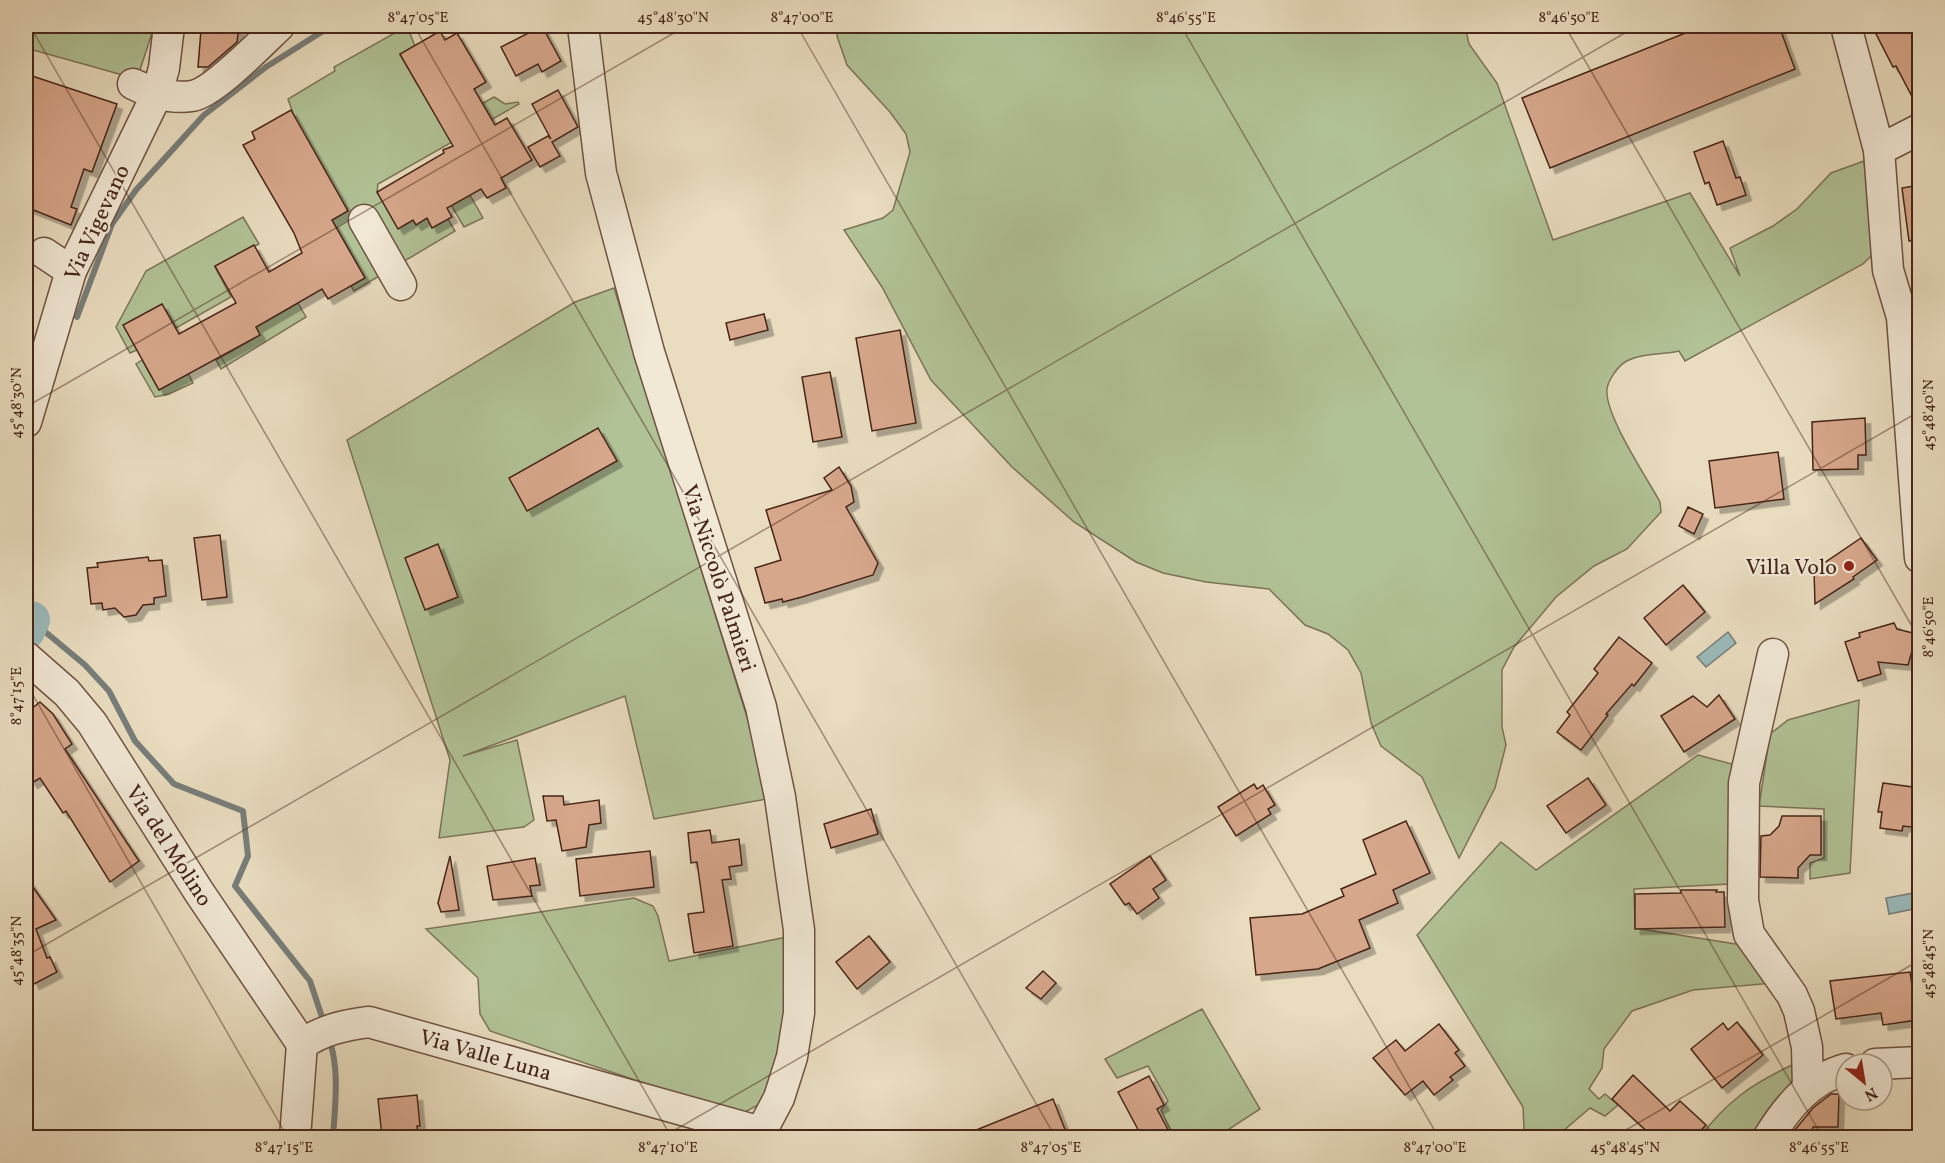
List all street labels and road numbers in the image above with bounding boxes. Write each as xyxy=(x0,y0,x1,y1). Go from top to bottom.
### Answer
street label: Via Vigevano xyxy=(58,160,139,286)
street label: Via Niccolò Palmieri xyxy=(673,481,763,676)
street label: Via del Molino xyxy=(117,779,219,913)
street label: Via Valle Luna xyxy=(416,1023,555,1090)

